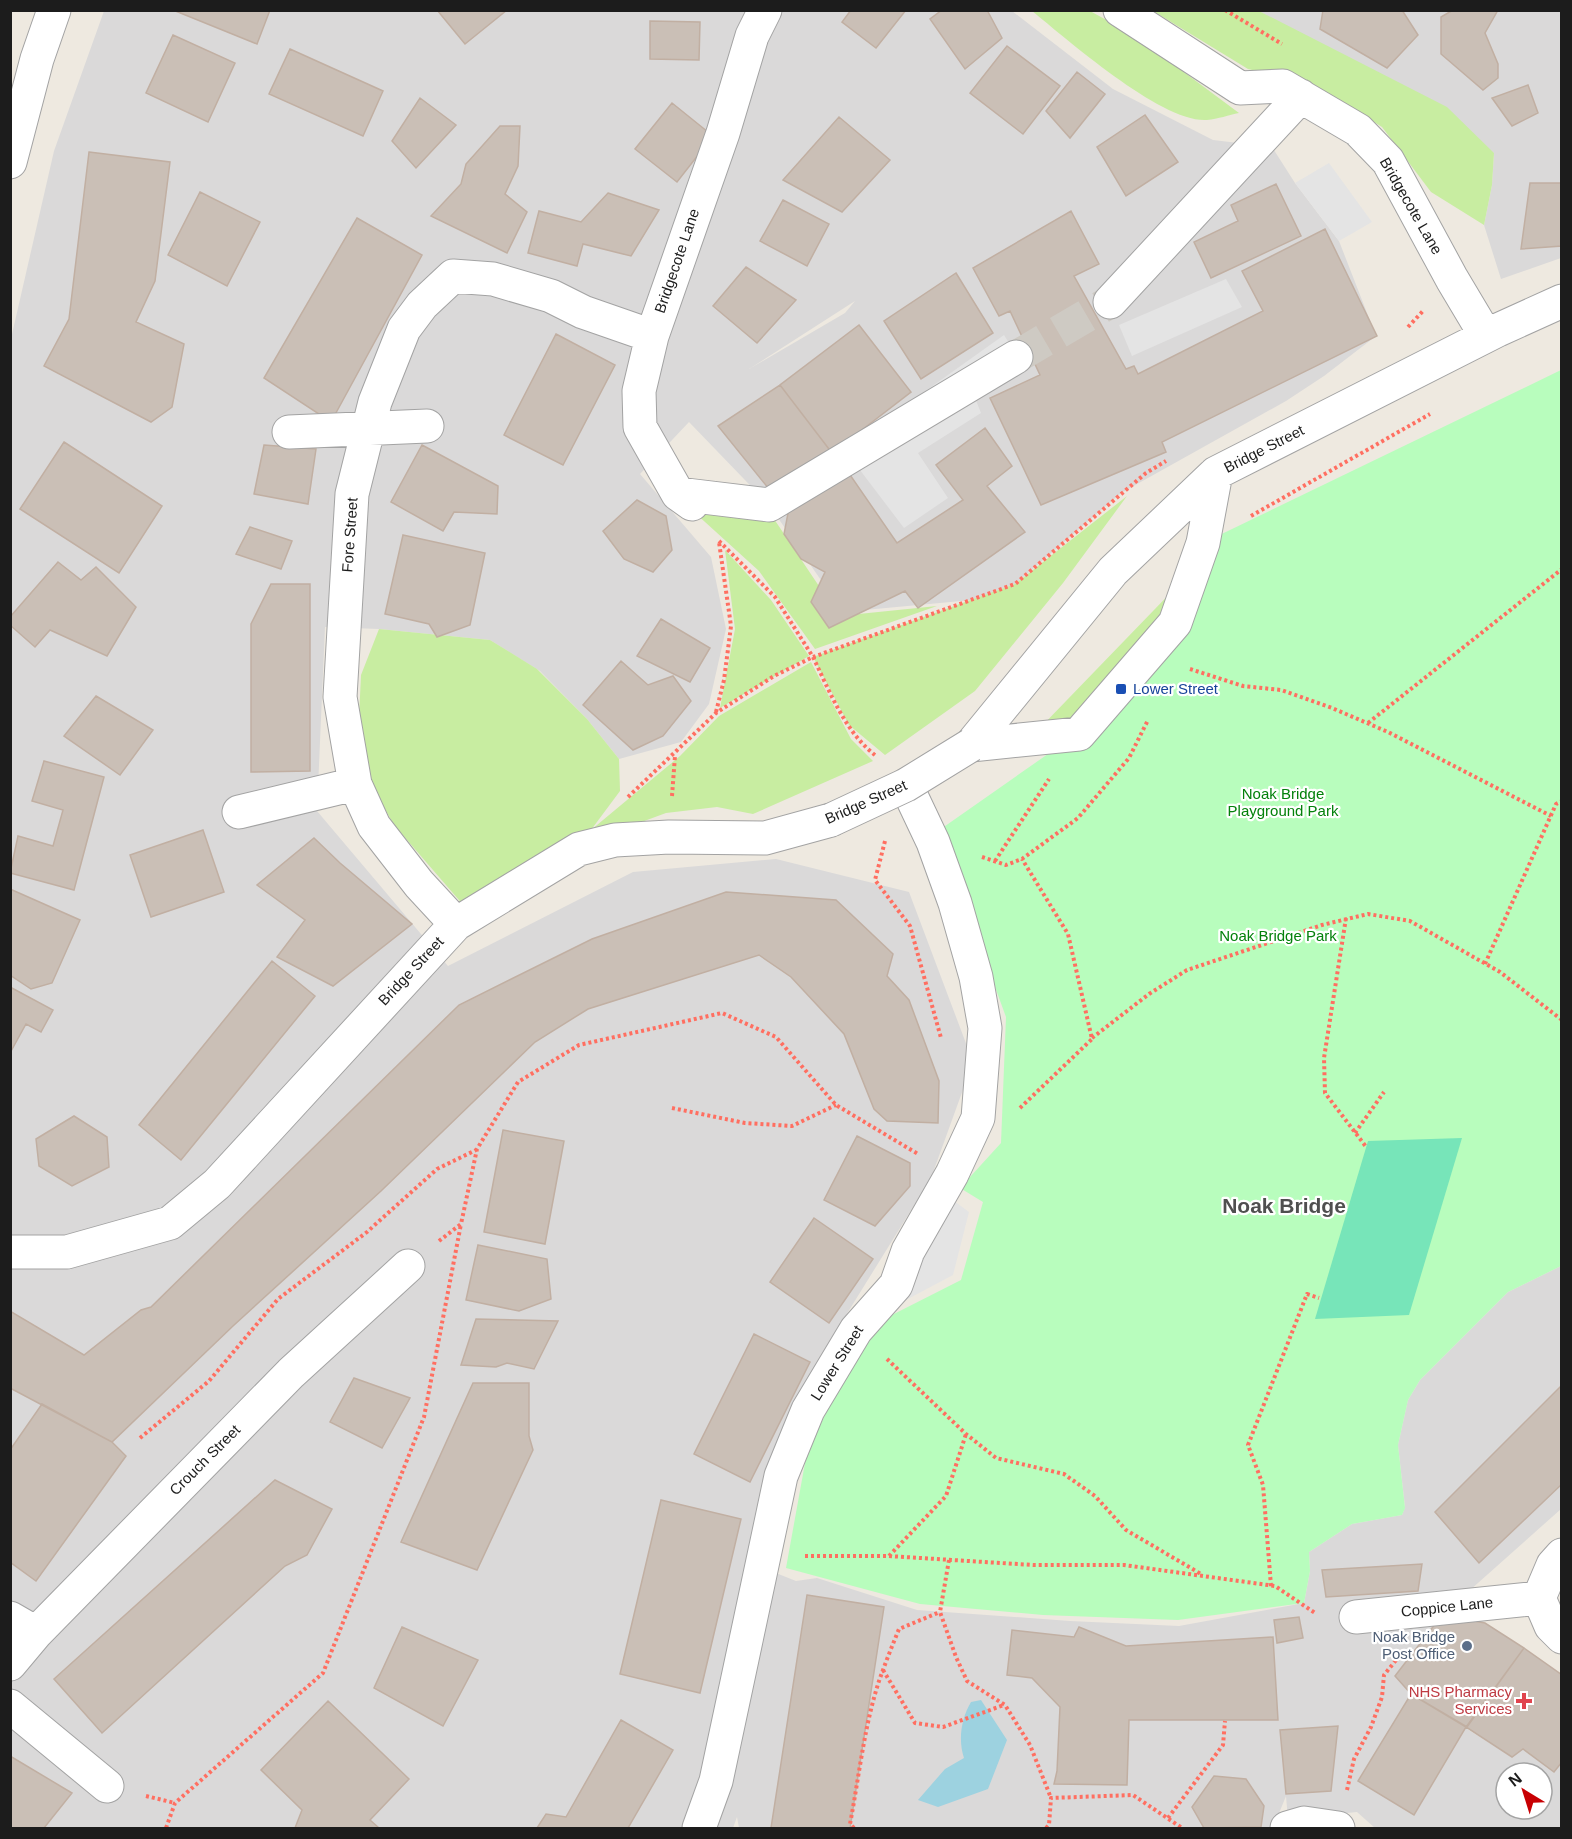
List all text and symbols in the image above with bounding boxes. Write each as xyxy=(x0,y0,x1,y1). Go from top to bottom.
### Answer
street label: Bridgecote Lane xyxy=(1377,154,1446,257)
street label: Bridgecote Lane xyxy=(651,206,702,315)
street label: Bridge Street xyxy=(1221,421,1307,476)
street label: Fore Street xyxy=(338,496,361,573)
place label: Lower Street xyxy=(1133,680,1219,697)
marker: Lower Street xyxy=(1114,682,1128,696)
street label: Bridge Street xyxy=(822,776,910,827)
park label: Noak Bridge Playground Park xyxy=(1228,785,1339,819)
park label: Noak Bridge Park xyxy=(1219,927,1337,944)
street label: Bridge Street xyxy=(375,932,447,1008)
district label: Noak Bridge xyxy=(1222,1194,1346,1217)
street label: Lower Street xyxy=(807,1321,867,1403)
street label: Crouch Street xyxy=(166,1420,244,1498)
street label: Coppice Lane xyxy=(1400,1593,1494,1620)
place label: Noak Bridge Post Office xyxy=(1372,1628,1455,1662)
marker: Noak Bridge Post Office xyxy=(1460,1639,1474,1653)
place label: NHS Pharmacy Services xyxy=(1409,1683,1513,1717)
marker: NHS Pharmacy Services xyxy=(1517,1694,1531,1708)
north arrow xyxy=(1494,1761,1554,1821)
text: N xyxy=(1505,1769,1525,1790)

